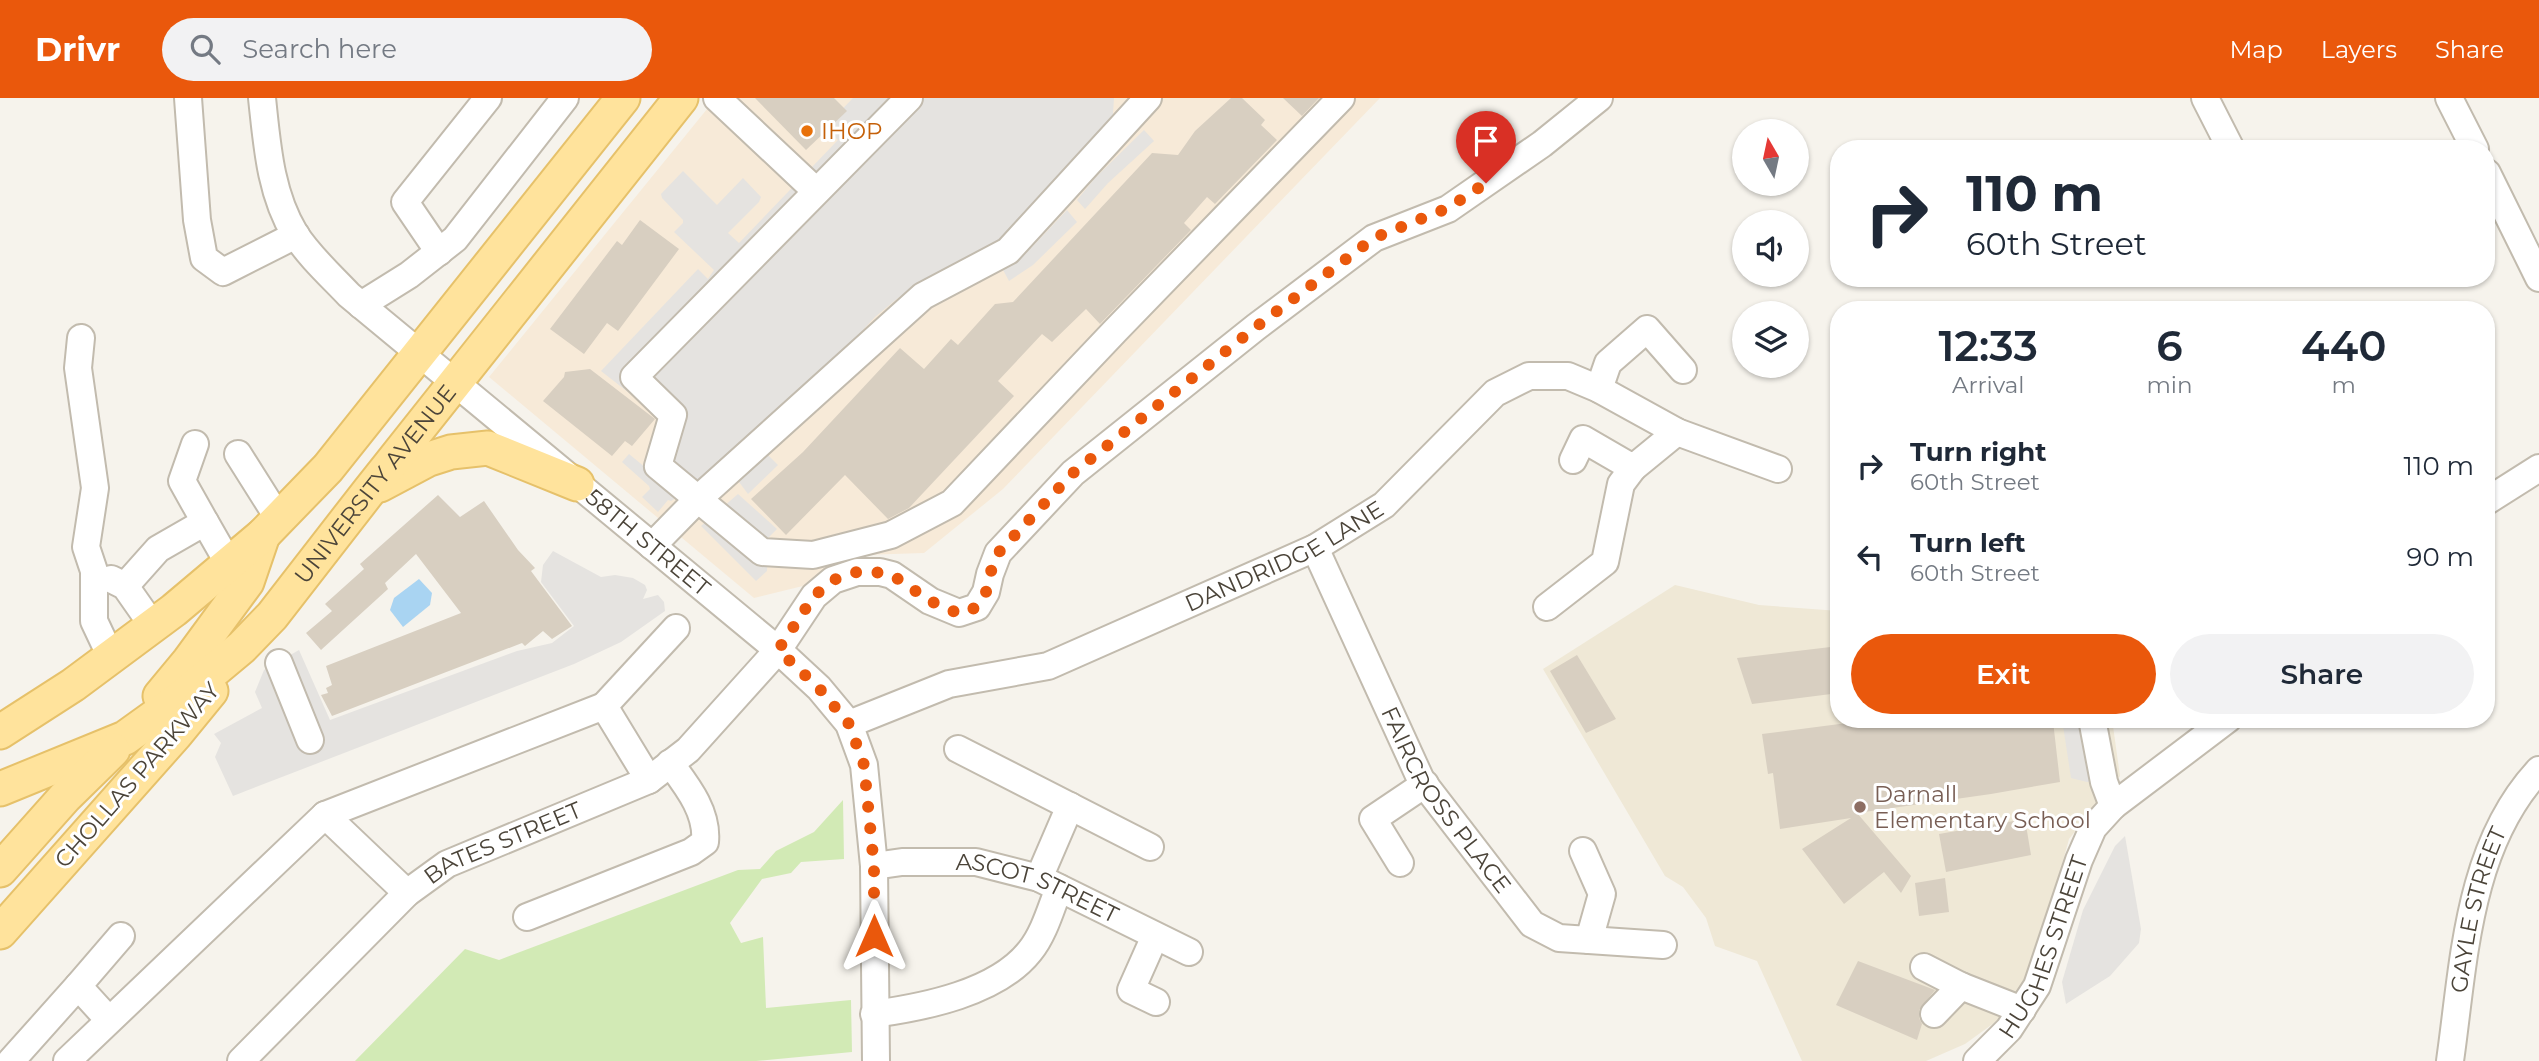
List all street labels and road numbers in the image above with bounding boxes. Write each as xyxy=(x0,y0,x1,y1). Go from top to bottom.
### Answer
street label: UNIVERSITY AVENUE xyxy=(288,379,462,589)
street label: 58TH STREET xyxy=(580,483,717,603)
street label: DANDRIDGE LANE xyxy=(1181,495,1389,618)
street label: CHOLLAS PARKWAY xyxy=(49,676,226,874)
street label: FAIRCROSS PLACE xyxy=(1375,702,1517,899)
street label: BATES STREET xyxy=(418,795,586,890)
street label: GAYLE STREET xyxy=(2445,822,2513,994)
street label: ASCOT STREET xyxy=(956,847,1124,929)
street label: HUGHES STREET xyxy=(1993,851,2094,1044)

